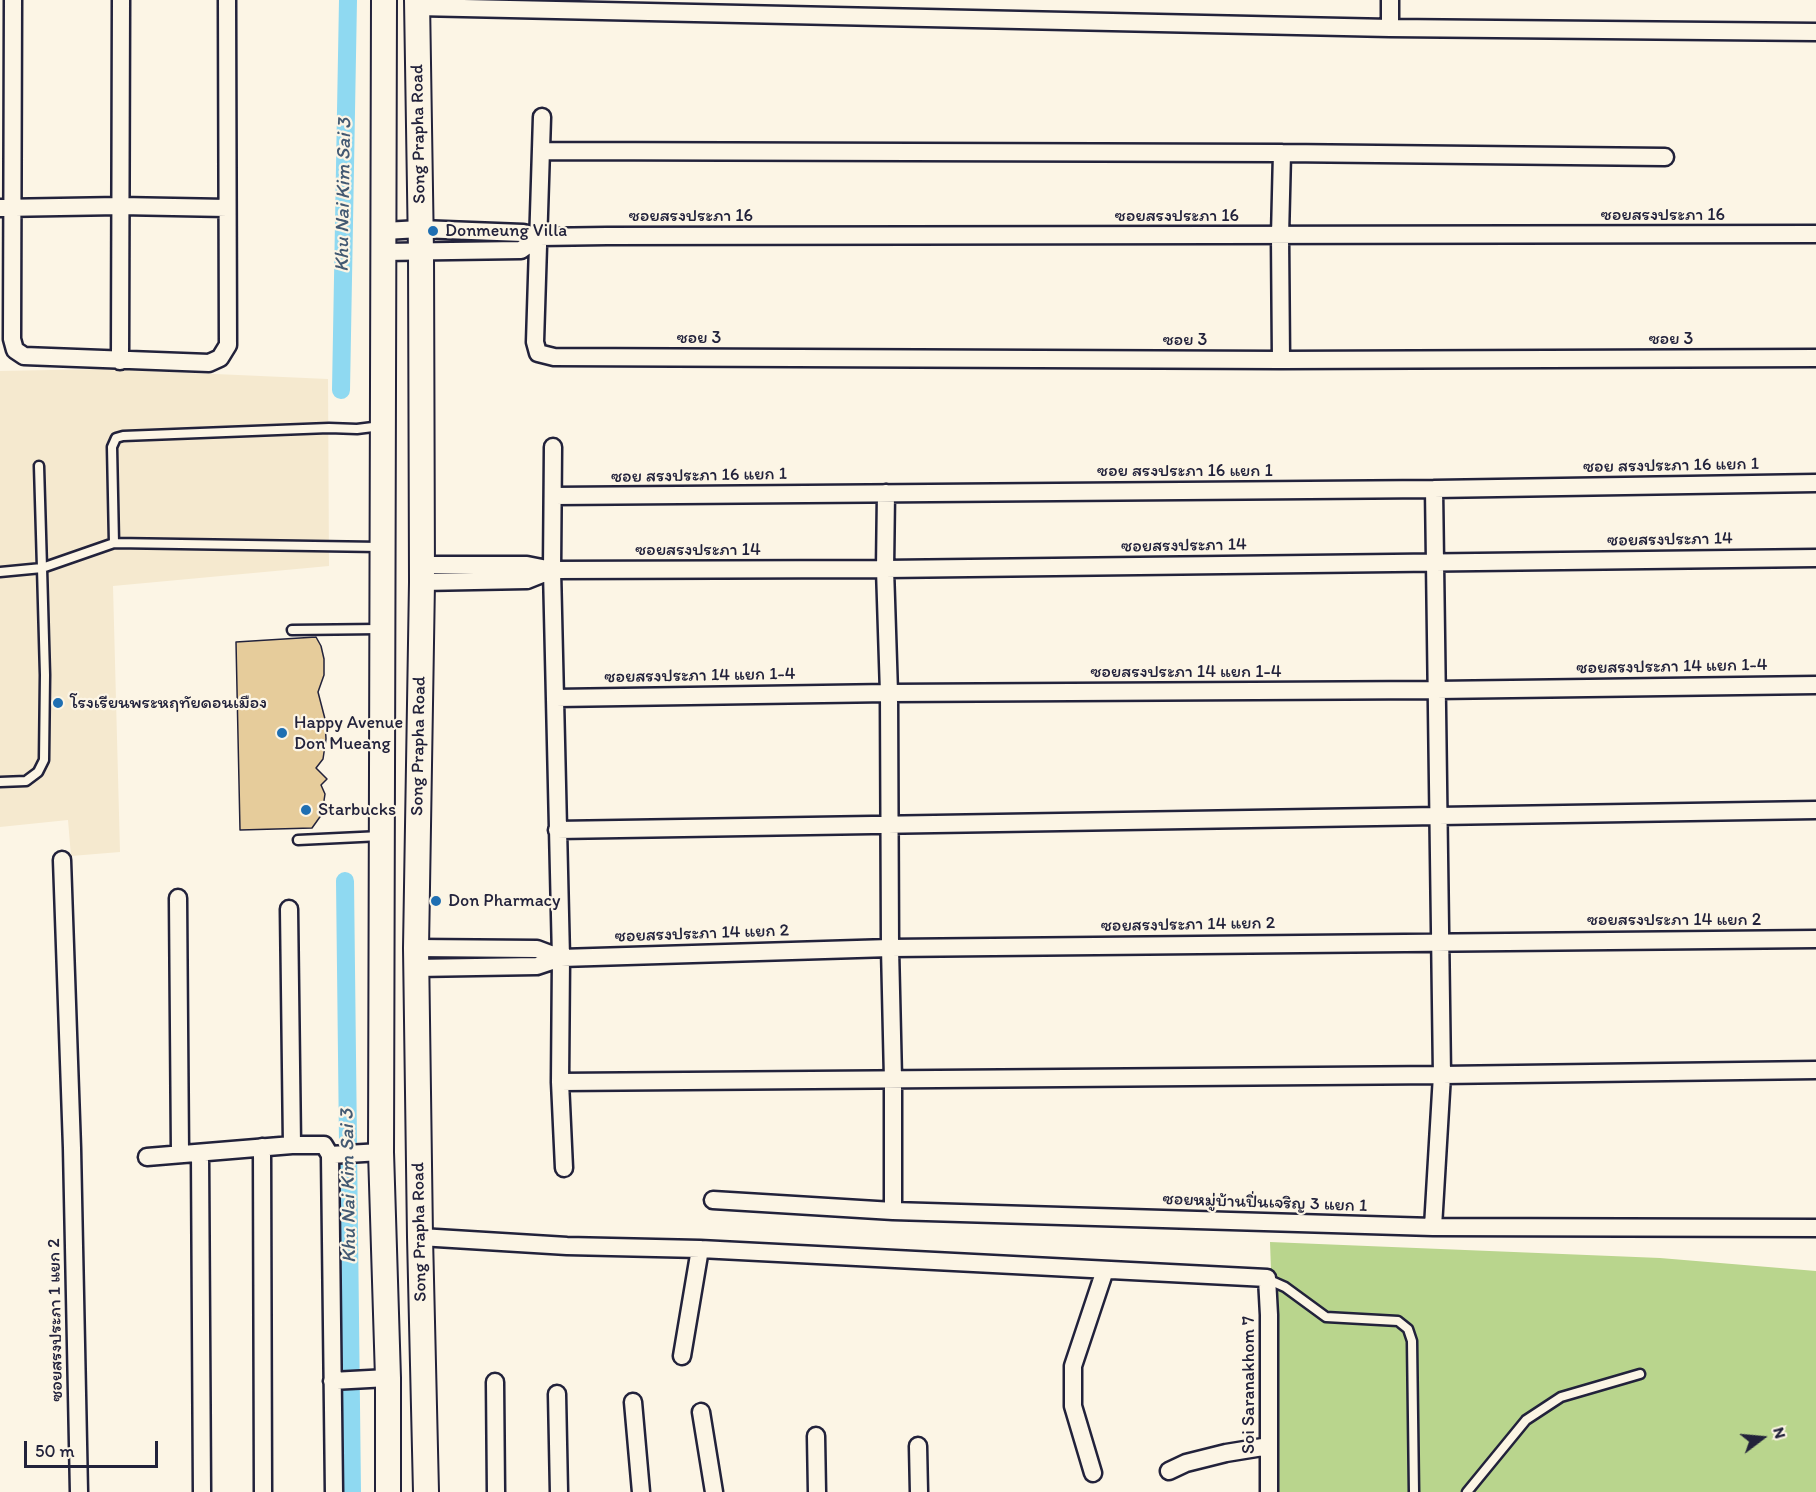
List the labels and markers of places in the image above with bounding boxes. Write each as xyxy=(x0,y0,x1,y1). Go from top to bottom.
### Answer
place label: Donmeung Villa xyxy=(445,220,567,242)
marker: Donmeung Villa xyxy=(426,224,440,238)
place label: โรงเรียนพระหฤทัยดอนเมือง xyxy=(70,692,267,714)
marker: โรงเรียนพระหฤทัยดอนเมือง xyxy=(51,696,65,710)
place label: Happy Avenue Don Mueang xyxy=(294,712,403,754)
marker: Happy Avenue Don Mueang xyxy=(275,726,289,740)
place label: Starbucks xyxy=(318,799,396,821)
marker: Starbucks xyxy=(299,803,313,817)
place label: Don Pharmacy xyxy=(448,890,560,912)
marker: Don Pharmacy xyxy=(429,894,443,908)

